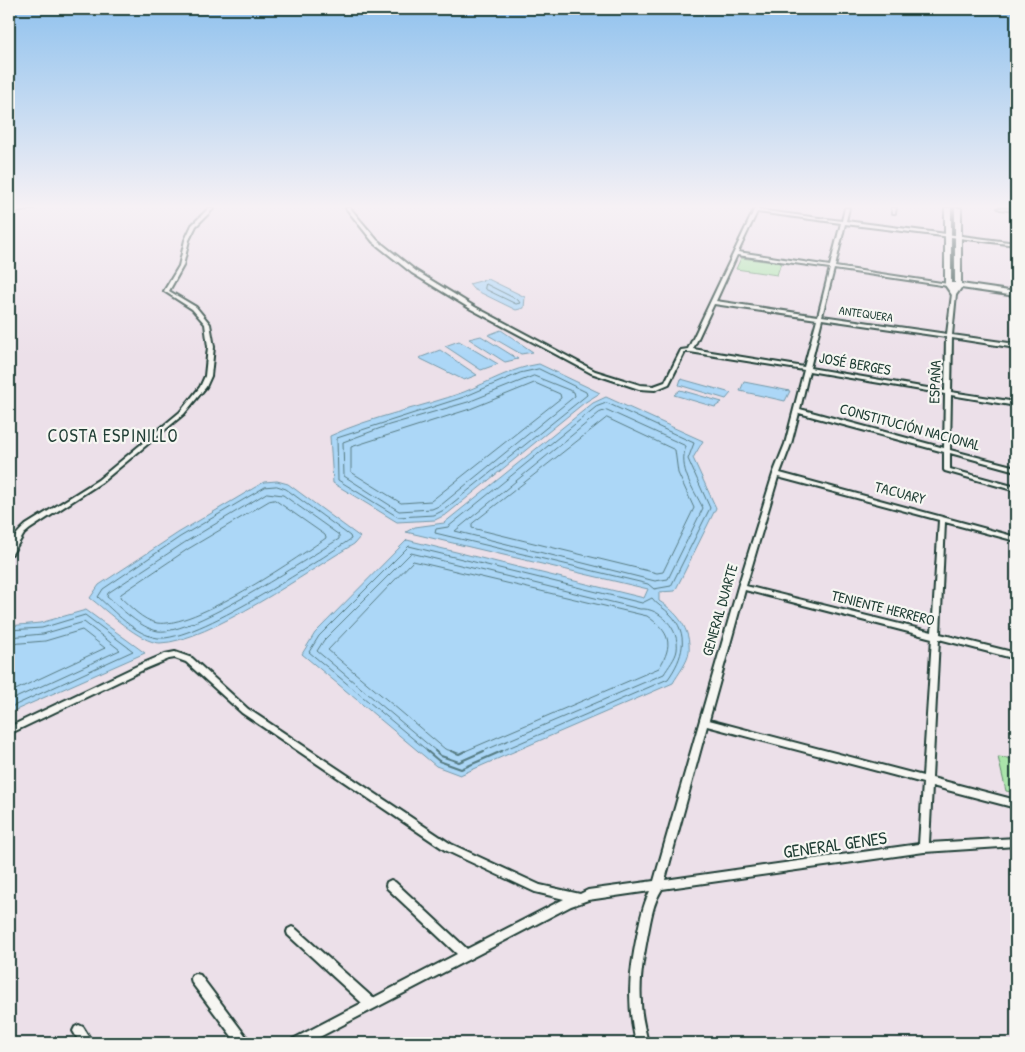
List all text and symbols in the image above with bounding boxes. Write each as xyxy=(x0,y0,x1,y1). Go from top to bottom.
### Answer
street label: ANTEQUERA xyxy=(838,301,894,326)
street label: JOSÉ BERGES xyxy=(818,347,893,380)
street label: ESPAÑA xyxy=(923,359,946,404)
street label: CONSTITUCIÓN NACIONAL xyxy=(837,398,983,456)
district label: COSTA ESPINILLO xyxy=(48,423,178,448)
street label: TACUARY xyxy=(873,476,928,509)
street label: GENERAL DUARTE xyxy=(696,561,743,658)
street label: TENIENTE HERRERO xyxy=(829,585,937,631)
street label: GENERAL GENES xyxy=(782,825,888,864)

